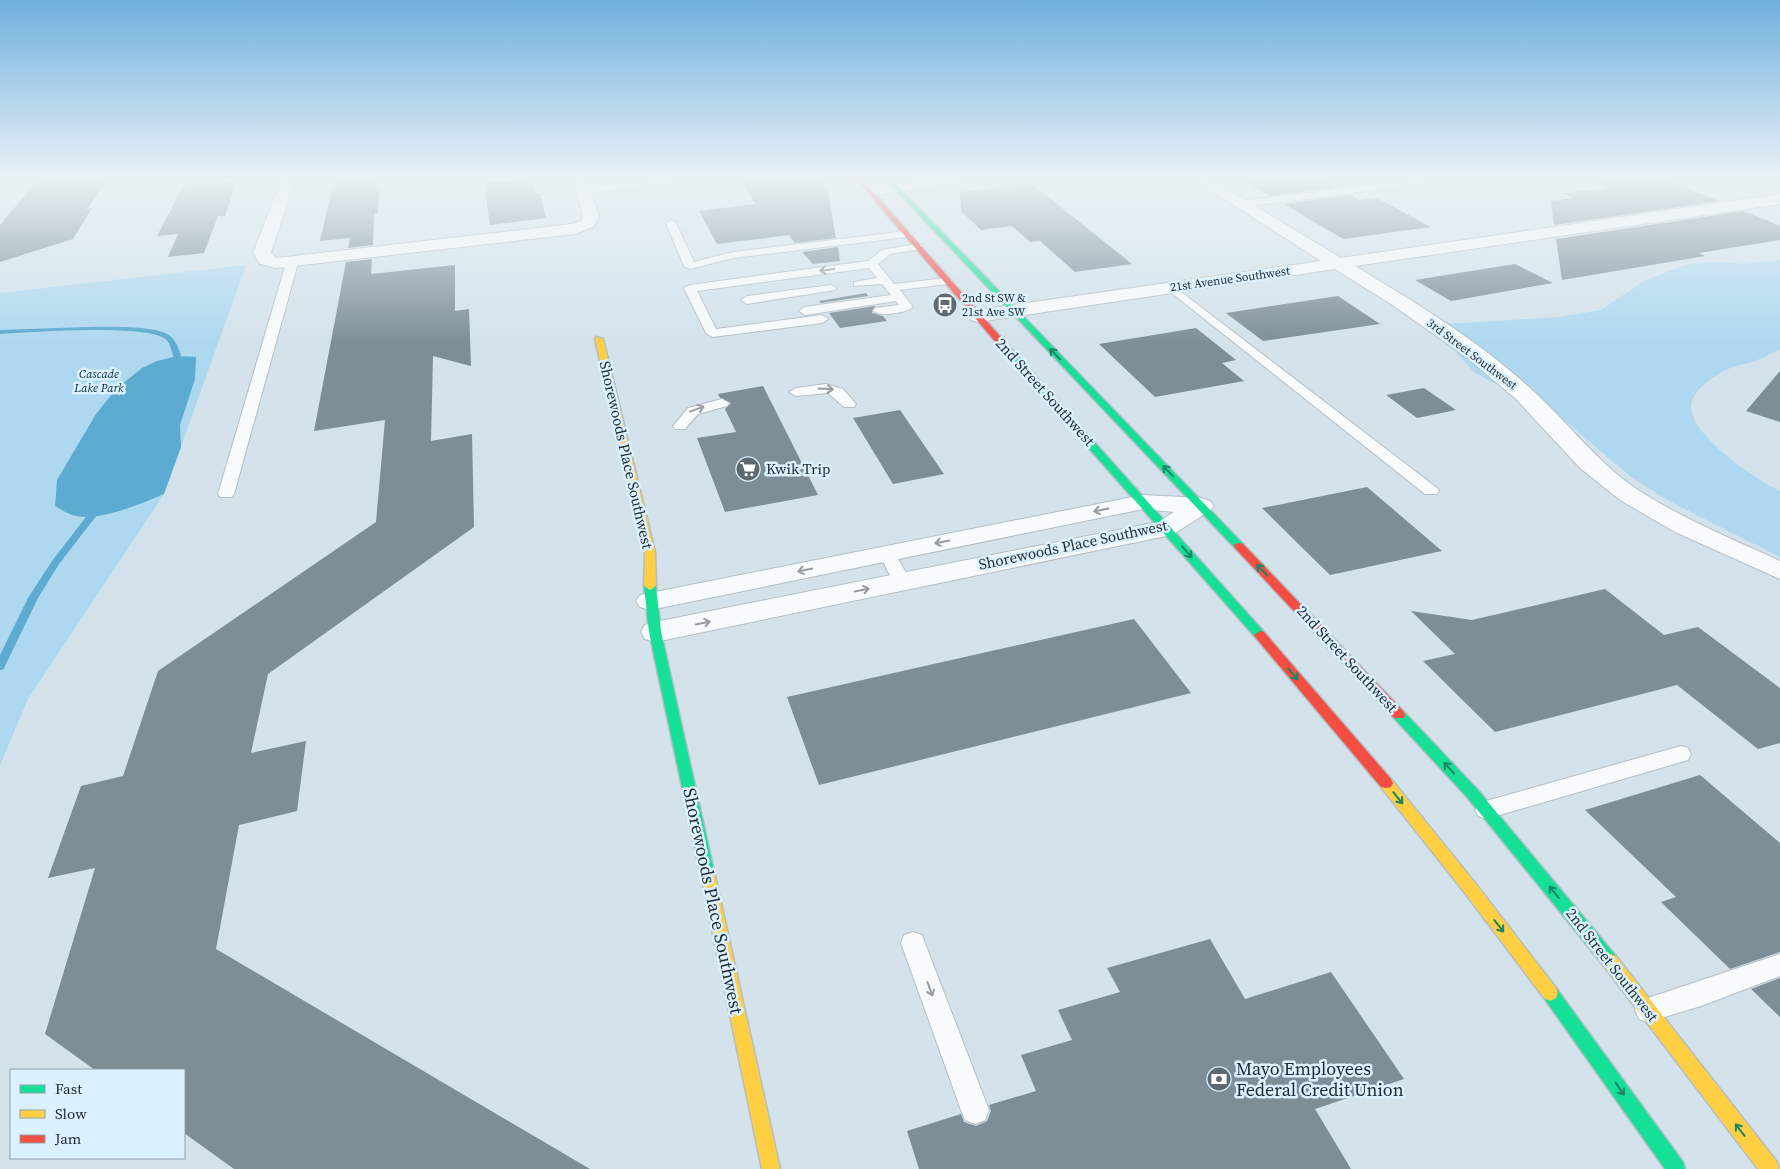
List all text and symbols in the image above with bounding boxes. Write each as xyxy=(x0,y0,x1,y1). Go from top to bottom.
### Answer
street label: 21st Avenue Southwest xyxy=(1169,263,1291,295)
one-way arrow xyxy=(819,265,835,275)
place label: 2nd St SW & 21st Ave SW xyxy=(962,290,1026,320)
bus stop icon: 2nd St SW & 21st Ave SW xyxy=(932,292,958,318)
street label: 3rd Street Southwest xyxy=(1424,315,1520,393)
street label: 2nd Street Southwest xyxy=(991,333,1100,450)
one-way arrow xyxy=(1049,347,1061,360)
street label: Shorewoods Place Southwest xyxy=(595,359,658,551)
park label: Cascade Lake Park xyxy=(73,366,124,396)
one-way arrow xyxy=(818,384,834,393)
one-way arrow xyxy=(689,404,705,413)
supermarket icon: Kwik Trip xyxy=(735,456,761,482)
place label: Kwik Trip xyxy=(766,458,831,479)
one-way arrow xyxy=(1162,464,1174,477)
one-way arrow xyxy=(1093,506,1109,516)
street label: Shorewoods Place Southwest xyxy=(977,514,1169,575)
one-way arrow xyxy=(934,538,950,548)
one-way arrow xyxy=(1181,545,1192,558)
one-way arrow xyxy=(1256,564,1268,577)
one-way arrow xyxy=(798,565,814,575)
one-way arrow xyxy=(854,585,870,594)
street label: 2nd Street Southwest xyxy=(1292,601,1403,717)
one-way arrow xyxy=(695,617,711,627)
one-way arrow xyxy=(1287,668,1299,681)
one-way arrow xyxy=(1443,762,1455,775)
street label: Shorewoods Place Southwest xyxy=(677,786,750,1016)
one-way arrow xyxy=(1393,792,1404,805)
one-way arrow xyxy=(1549,886,1560,899)
street label: 2nd Street Southwest xyxy=(1561,903,1664,1026)
one-way arrow xyxy=(1494,919,1505,932)
one-way arrow xyxy=(926,981,935,996)
place label: Mayo Employees Federal Credit Union xyxy=(1236,1056,1404,1102)
bank icon: Mayo Employees Federal Credit Union xyxy=(1206,1066,1232,1092)
legend xyxy=(10,1069,185,1159)
text: Fast xyxy=(55,1078,82,1099)
one-way arrow xyxy=(1615,1082,1625,1096)
text: Slow xyxy=(55,1103,87,1124)
one-way arrow xyxy=(1735,1124,1746,1137)
text: Jam xyxy=(54,1128,82,1149)

